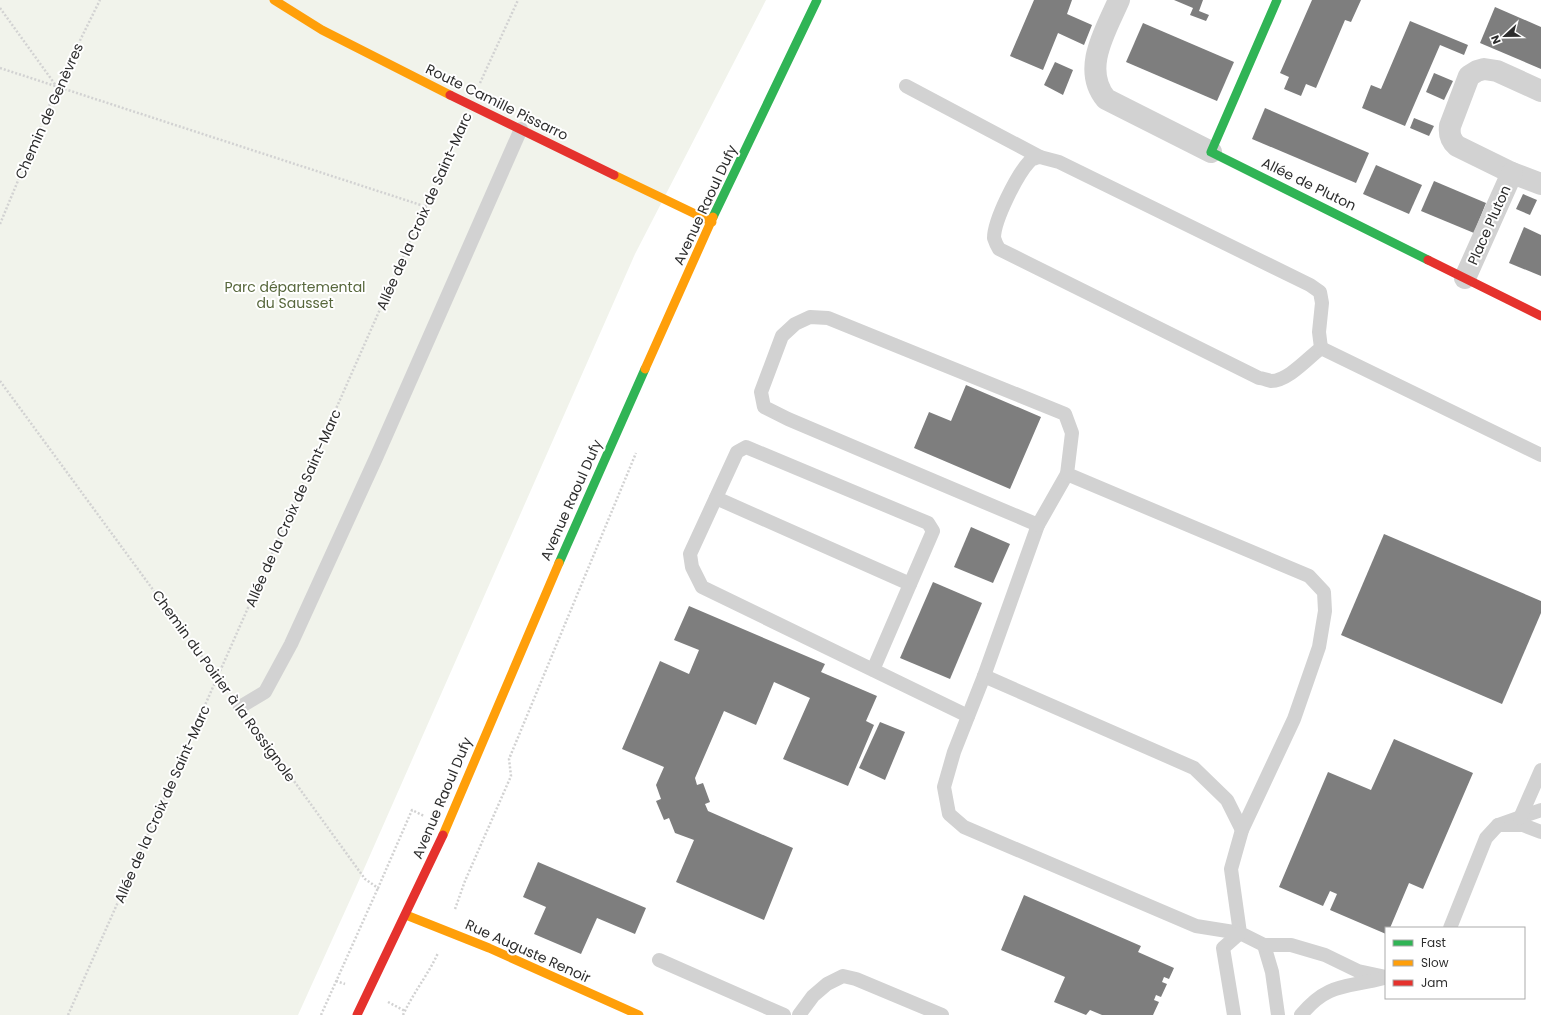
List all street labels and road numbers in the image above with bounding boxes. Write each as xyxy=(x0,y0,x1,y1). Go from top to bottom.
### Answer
street label: Chemin de Genèvres xyxy=(10,40,88,182)
street label: Route Camille Pissarro xyxy=(422,59,572,145)
street label: Allée de la Croix de Saint-Marc xyxy=(371,109,477,313)
street label: Avenue Raoul Dufy xyxy=(668,141,742,268)
street label: Allée de Pluton xyxy=(1258,152,1360,216)
street label: Place Pluton xyxy=(1462,182,1516,268)
street label: Allée de la Croix de Saint-Marc xyxy=(240,406,346,610)
street label: Avenue Raoul Dufy xyxy=(535,436,607,564)
street label: Chemin du Poirier à la Rossignole xyxy=(147,586,301,786)
street label: Allée de la Croix de Saint-Marc xyxy=(109,702,215,906)
street label: Avenue Raoul Dufy xyxy=(407,734,477,862)
street label: Rue Auguste Renoir xyxy=(462,914,594,988)

